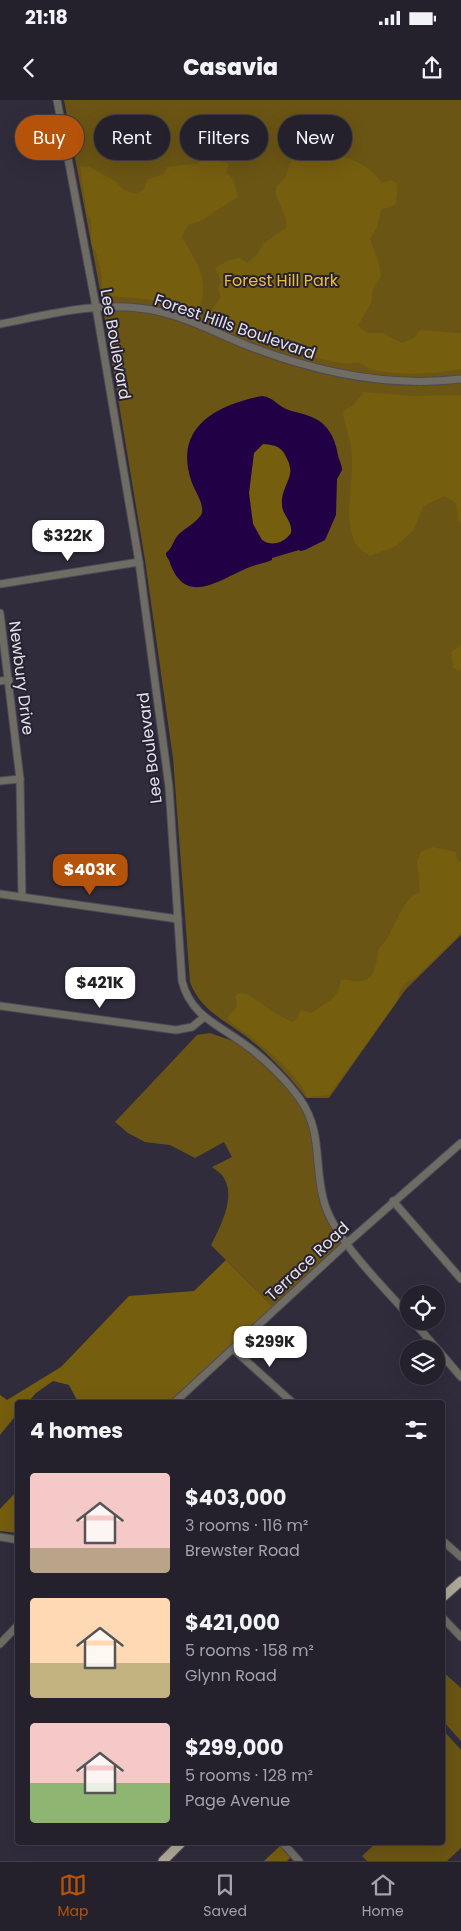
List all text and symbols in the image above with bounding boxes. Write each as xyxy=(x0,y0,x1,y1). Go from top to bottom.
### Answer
text: 21:18 xyxy=(25,4,68,31)
text: Casavia xyxy=(183,52,278,83)
icon: back xyxy=(15,54,43,82)
icon: share xyxy=(418,54,446,82)
chip: Buy xyxy=(15,115,84,160)
chip: Rent xyxy=(94,115,170,160)
chip: Filters xyxy=(180,115,268,160)
chip: New xyxy=(278,115,352,160)
park label: Forest Hill Park xyxy=(224,269,339,292)
street label: Lee Boulevard xyxy=(94,287,137,401)
street label: Forest Hills Boulevard xyxy=(151,288,318,365)
pin: $322K xyxy=(33,520,103,562)
text: $322K xyxy=(43,524,93,547)
street label: Newbury Drive xyxy=(3,620,40,736)
street label: Lee Boulevard xyxy=(131,691,168,805)
pin: $403K xyxy=(55,854,125,896)
text: $403K xyxy=(64,858,116,881)
pin: $421K xyxy=(65,966,135,1009)
text: $421K xyxy=(76,971,124,994)
street label: Terrace Road xyxy=(260,1217,354,1306)
map controls xyxy=(400,1285,445,1385)
button: locate xyxy=(400,1285,445,1330)
pin: $299K xyxy=(235,1326,305,1368)
text: $299K xyxy=(245,1330,295,1353)
button: layers xyxy=(400,1340,445,1385)
text: 4 homes xyxy=(30,1416,123,1445)
icon: filters xyxy=(402,1416,430,1444)
text: $403,000 xyxy=(185,1483,287,1512)
icon: home xyxy=(70,1493,130,1553)
text: 3 rooms · 116 m² xyxy=(185,1514,308,1537)
text: Brewster Road xyxy=(185,1539,300,1562)
text: $421,000 xyxy=(185,1608,280,1637)
icon: home xyxy=(70,1618,130,1678)
text: 5 rooms · 158 m² xyxy=(185,1639,314,1662)
text: Glynn Road xyxy=(185,1664,277,1687)
text: $299,000 xyxy=(185,1733,284,1762)
icon: home xyxy=(70,1743,130,1803)
text: 5 rooms · 128 m² xyxy=(185,1764,313,1787)
text: Page Avenue xyxy=(185,1789,290,1812)
tab: Map xyxy=(57,1871,88,1922)
tab: Saved xyxy=(203,1871,247,1922)
tab: Home xyxy=(362,1871,404,1922)

